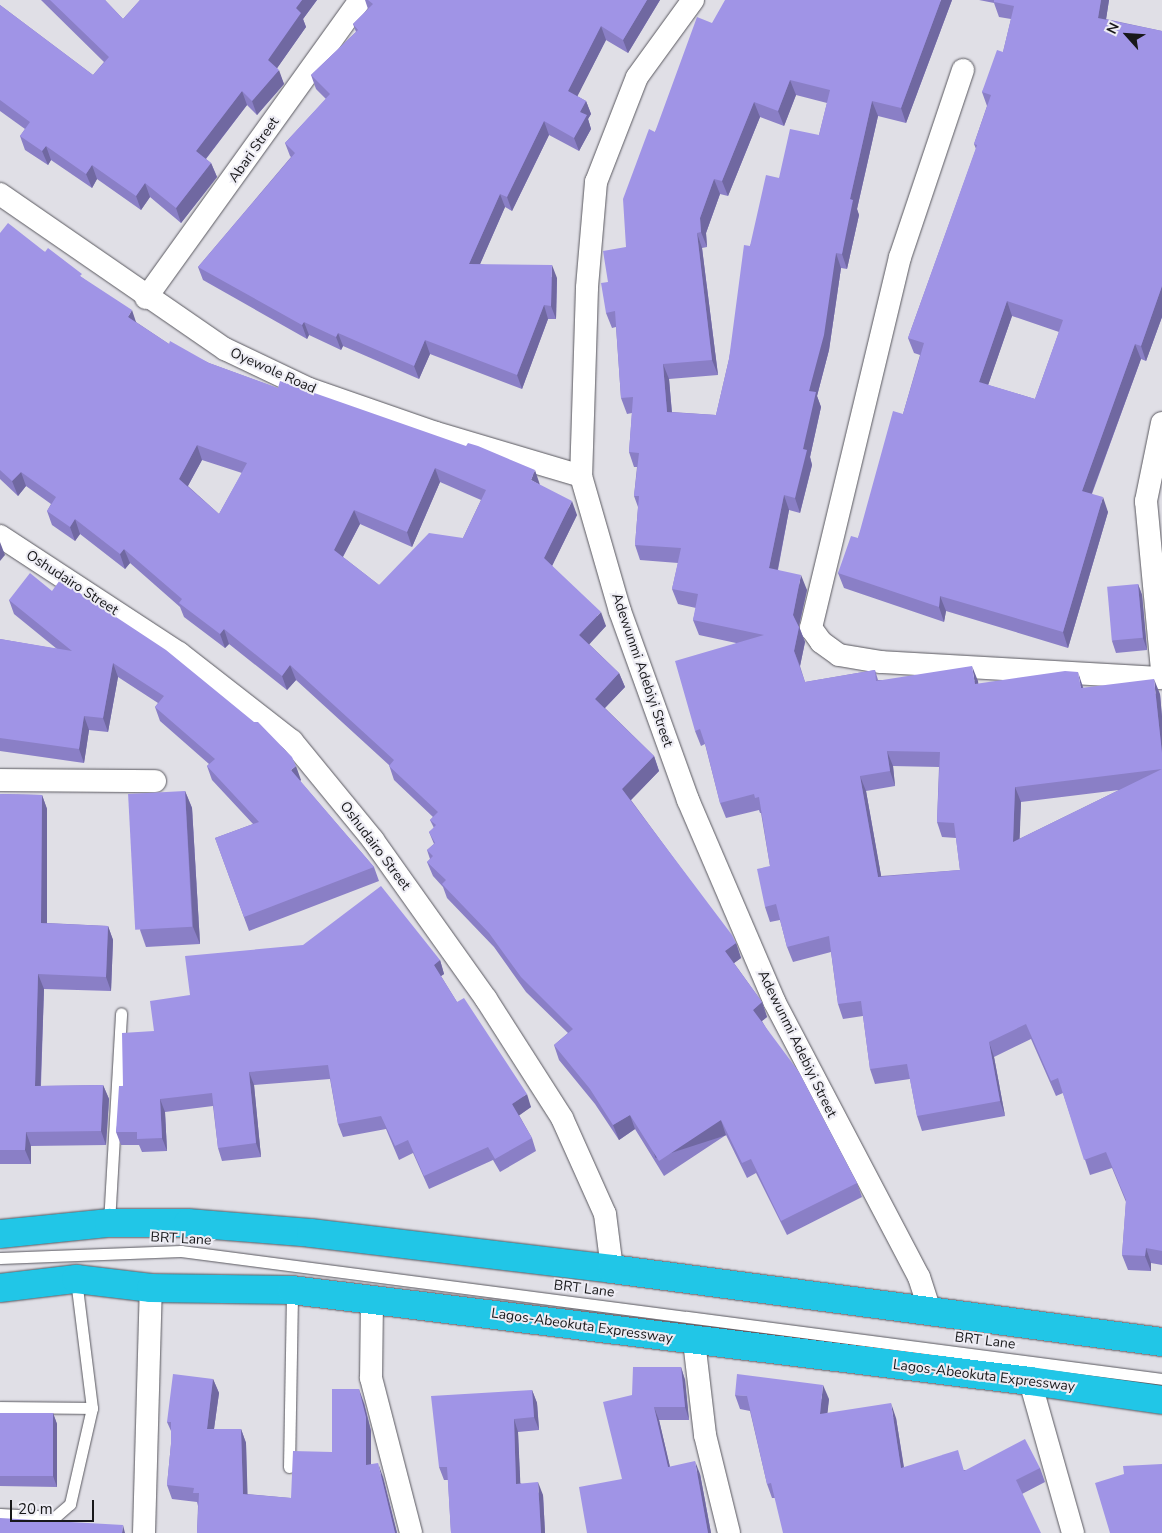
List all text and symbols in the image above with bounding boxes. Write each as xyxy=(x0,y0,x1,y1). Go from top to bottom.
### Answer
north arrow xyxy=(1102,10,1152,60)
text: N xyxy=(1102,19,1124,37)
street label: Abari Street xyxy=(225,114,283,186)
street label: Oyewole Road xyxy=(227,345,319,397)
street label: Oshudairo Street xyxy=(23,547,121,619)
street label: Adewunmi Adebiyi Street xyxy=(608,591,676,749)
street label: Oshudairo Street xyxy=(336,798,414,894)
street label: Adewunmi Adebiyi Street xyxy=(754,968,840,1120)
street label: BRT Lane xyxy=(150,1229,212,1249)
street label: BRT Lane xyxy=(553,1277,615,1301)
street label: Lagos-Abeokuta Expressway xyxy=(490,1305,674,1347)
street label: BRT Lane xyxy=(954,1329,1016,1353)
street label: Lagos-Abeokuta Expressway xyxy=(892,1356,1076,1396)
scale bar xyxy=(12,1490,96,1522)
text: 20 m xyxy=(18,1499,53,1519)

